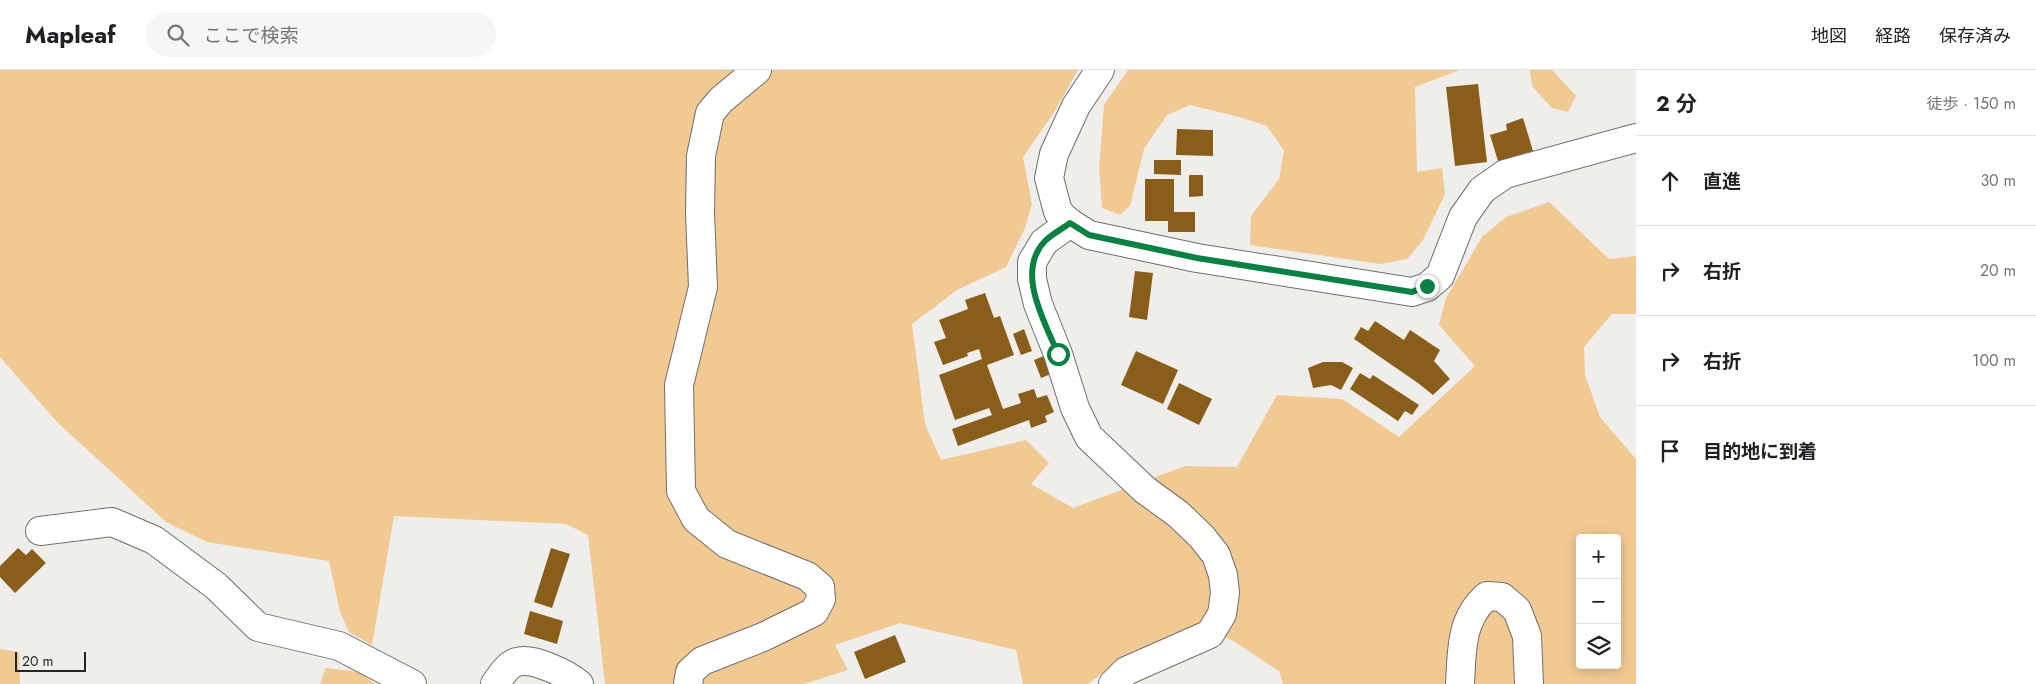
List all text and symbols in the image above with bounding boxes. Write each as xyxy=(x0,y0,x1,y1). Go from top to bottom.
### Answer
search box xyxy=(146,12,496,57)
text: Mapleaf xyxy=(25,17,116,52)
icon: search xyxy=(164,21,192,49)
text: ここで検索 xyxy=(204,22,299,49)
text: 地図 xyxy=(1811,23,1847,49)
text: 経路 xyxy=(1875,23,1911,49)
text: 保存済み xyxy=(1939,23,2011,49)
text: 2 分 xyxy=(1656,89,1697,119)
text: 徒歩 · 150 m xyxy=(1926,92,2016,115)
icon: ahead xyxy=(1656,167,1684,195)
text: 直進 xyxy=(1703,168,1741,195)
text: 30 m xyxy=(1980,169,2016,192)
icon: right xyxy=(1656,257,1684,285)
text: 右折 xyxy=(1703,258,1741,285)
text: 20 m xyxy=(1980,259,2016,282)
route end xyxy=(1416,275,1439,298)
route start xyxy=(1047,343,1070,366)
icon: right xyxy=(1656,347,1684,375)
text: 右折 xyxy=(1703,348,1741,375)
text: 100 m xyxy=(1972,349,2016,372)
icon: arrive xyxy=(1656,437,1684,465)
text: 目的地に到着 xyxy=(1703,438,1817,465)
map controls xyxy=(1576,534,1621,669)
button: + xyxy=(1576,534,1621,579)
button: − xyxy=(1576,579,1621,624)
button: layers xyxy=(1576,624,1621,669)
scale bar xyxy=(15,649,86,672)
text: 20 m xyxy=(22,651,54,671)

